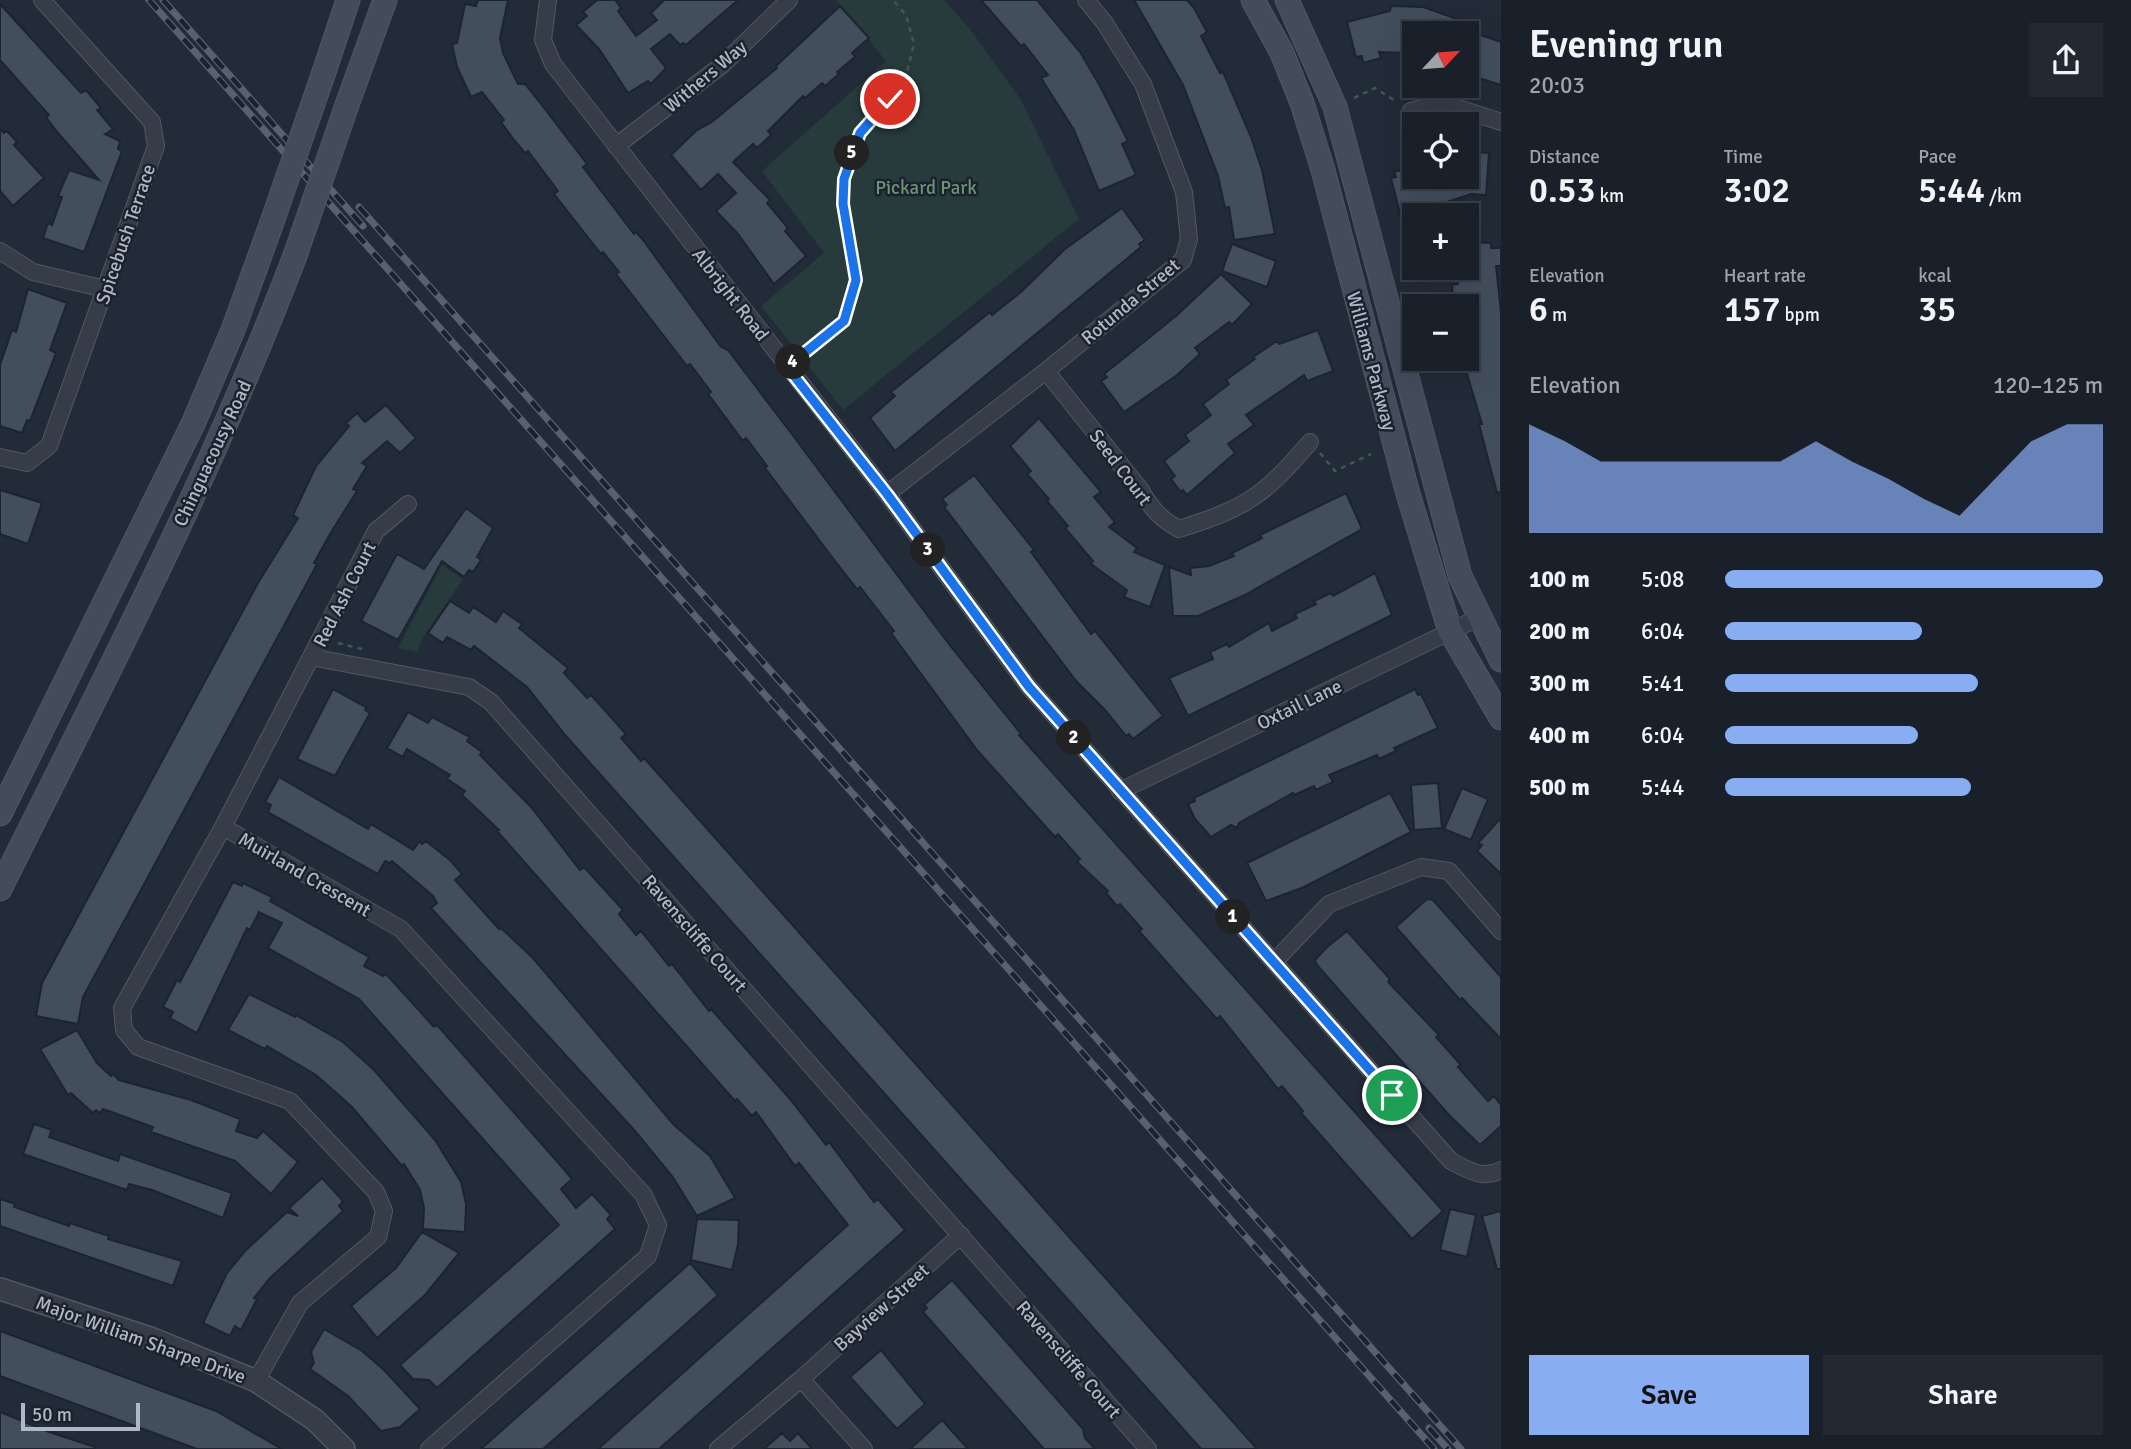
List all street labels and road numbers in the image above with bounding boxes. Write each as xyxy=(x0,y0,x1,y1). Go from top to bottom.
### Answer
street label: Withers Way xyxy=(659,35,752,118)
street label: Spicebush Terrace xyxy=(91,161,161,307)
street label: Albright Road xyxy=(686,243,774,346)
street label: Rotunda Street xyxy=(1076,253,1185,350)
street label: Williams Parkway xyxy=(1341,289,1401,433)
street label: Chinguacousy Road xyxy=(169,377,257,530)
street label: Seed Court xyxy=(1084,425,1157,511)
street label: Red Ash Court xyxy=(308,537,382,651)
street label: Oxtail Lane xyxy=(1253,674,1346,736)
street label: Muirland Crescent xyxy=(234,827,375,923)
street label: Ravenscliffe Court xyxy=(637,870,752,998)
street label: Bayview Street xyxy=(829,1258,935,1357)
street label: Major William Sharpe Drive xyxy=(33,1291,249,1389)
street label: Ravenscliffe Court xyxy=(1011,1296,1126,1424)

